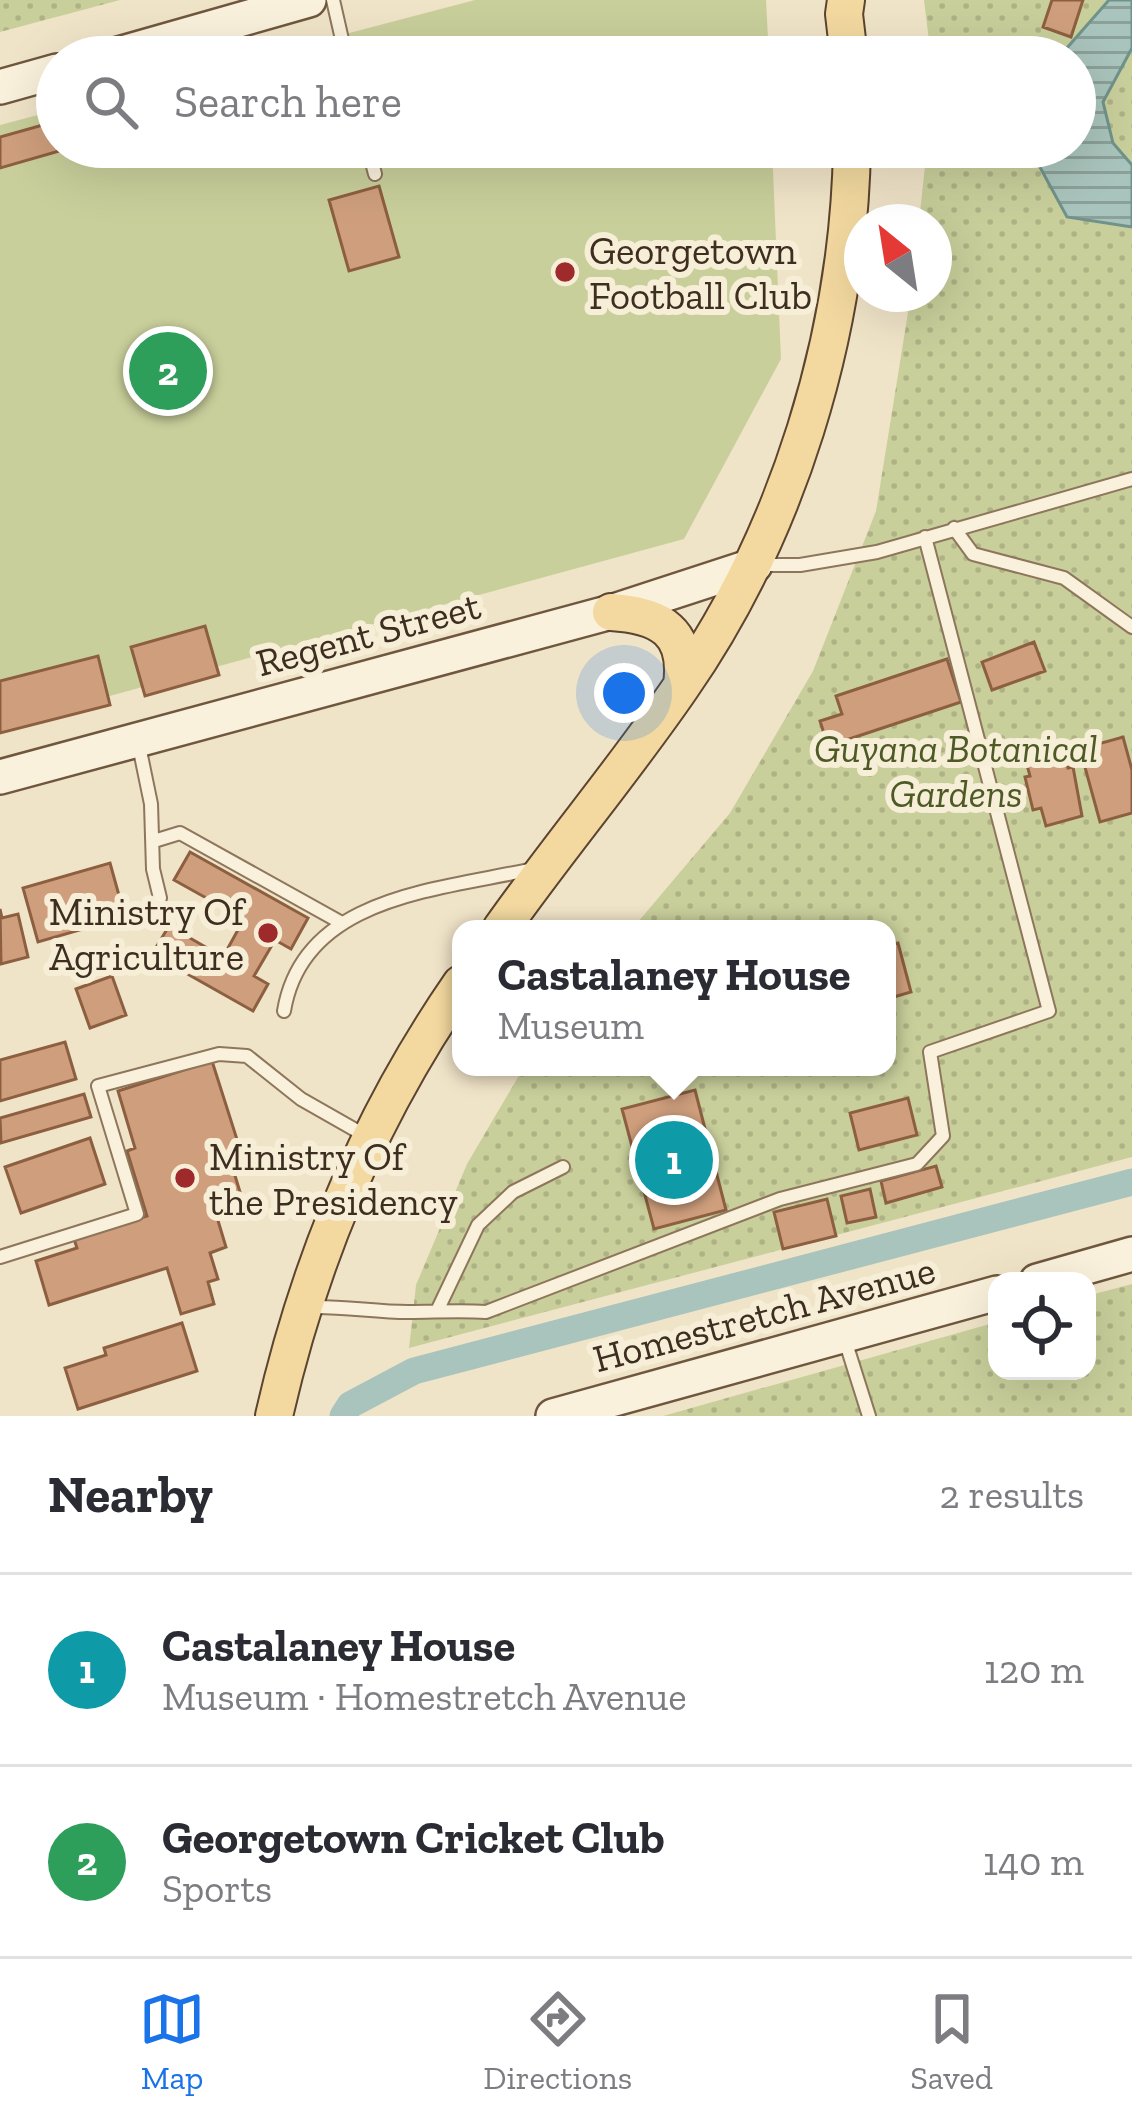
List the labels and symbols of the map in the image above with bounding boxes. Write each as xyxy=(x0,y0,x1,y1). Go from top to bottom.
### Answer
north arrow xyxy=(844,204,952,312)
place label: Georgetown Football Club xyxy=(589,227,812,319)
marker: Georgetown Football Club xyxy=(552,259,578,285)
pin: 2 xyxy=(129,326,207,416)
street label: Regent Street xyxy=(251,581,486,686)
your location xyxy=(594,663,654,723)
park label: Guyana Botanical Gardens xyxy=(814,725,1098,817)
place label: Ministry Of Agriculture xyxy=(49,888,247,980)
marker: Ministry Of Agriculture xyxy=(255,920,281,946)
pin: 1 xyxy=(635,1115,713,1205)
place label: Ministry Of the Presidency xyxy=(209,1133,458,1225)
marker: Ministry Of the Presidency xyxy=(172,1165,198,1191)
street label: Homestretch Avenue xyxy=(588,1246,940,1382)

